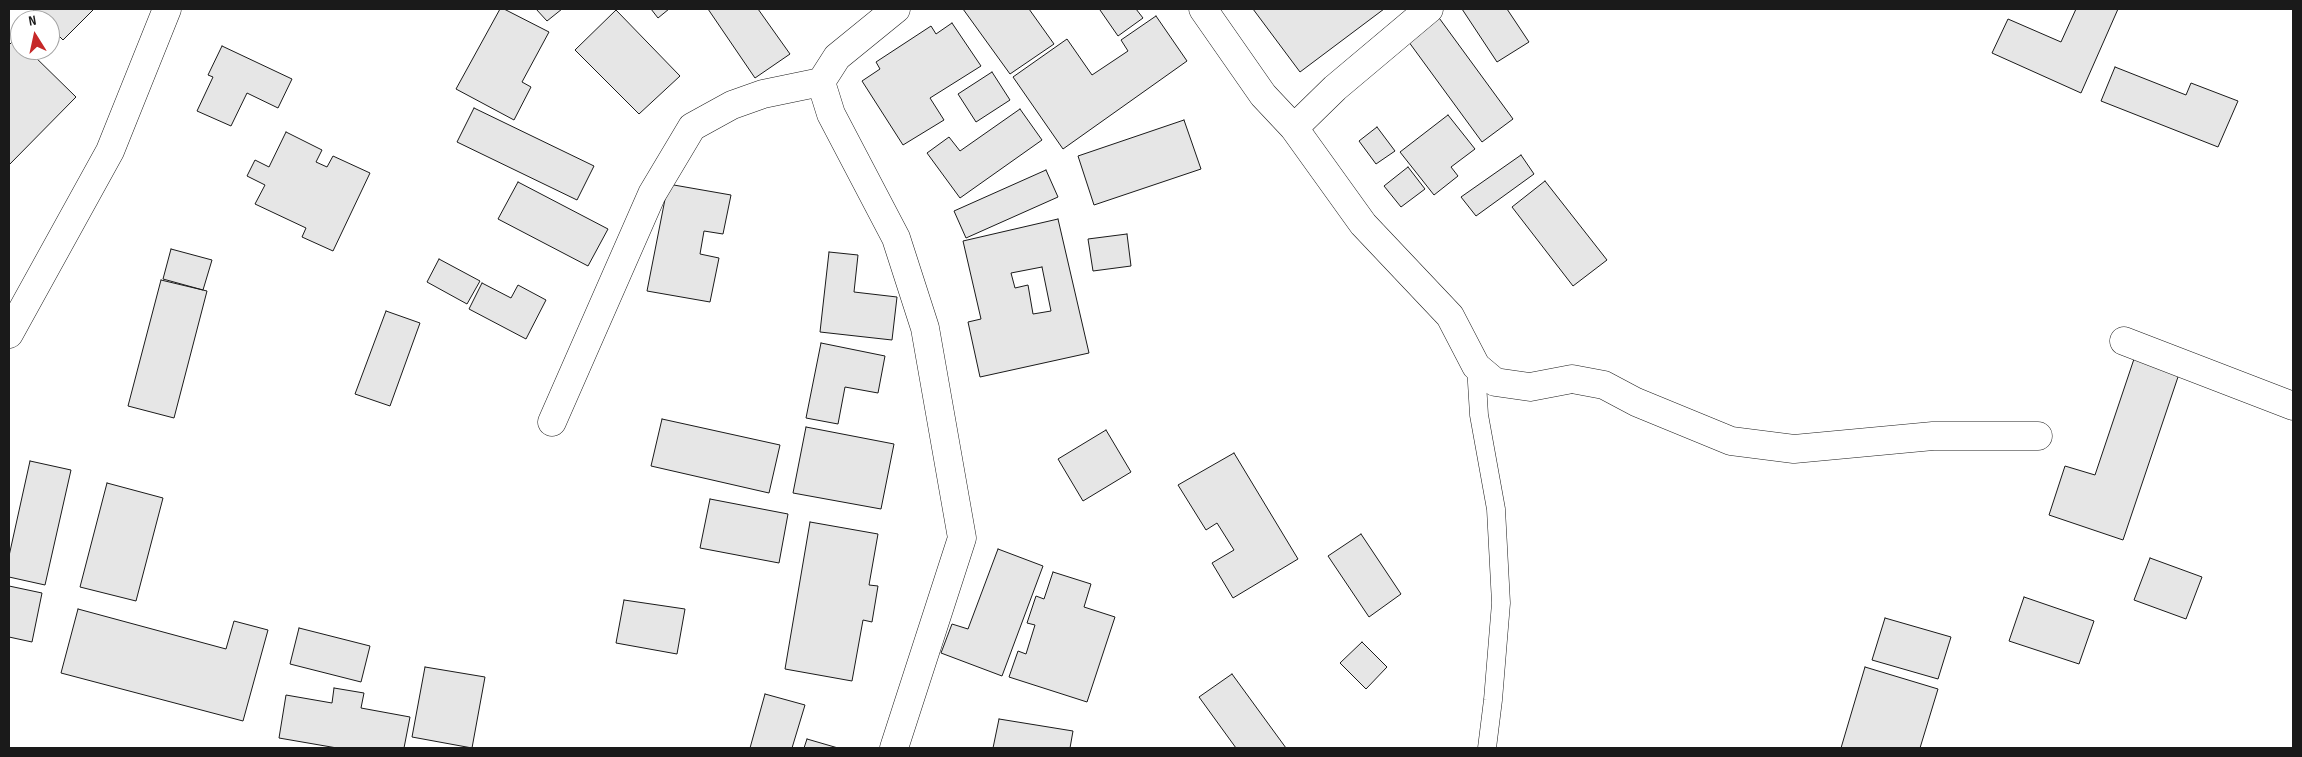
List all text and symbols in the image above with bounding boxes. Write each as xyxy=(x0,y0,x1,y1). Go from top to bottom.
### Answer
north arrow xyxy=(10,10,60,60)
text: N xyxy=(27,12,38,30)

